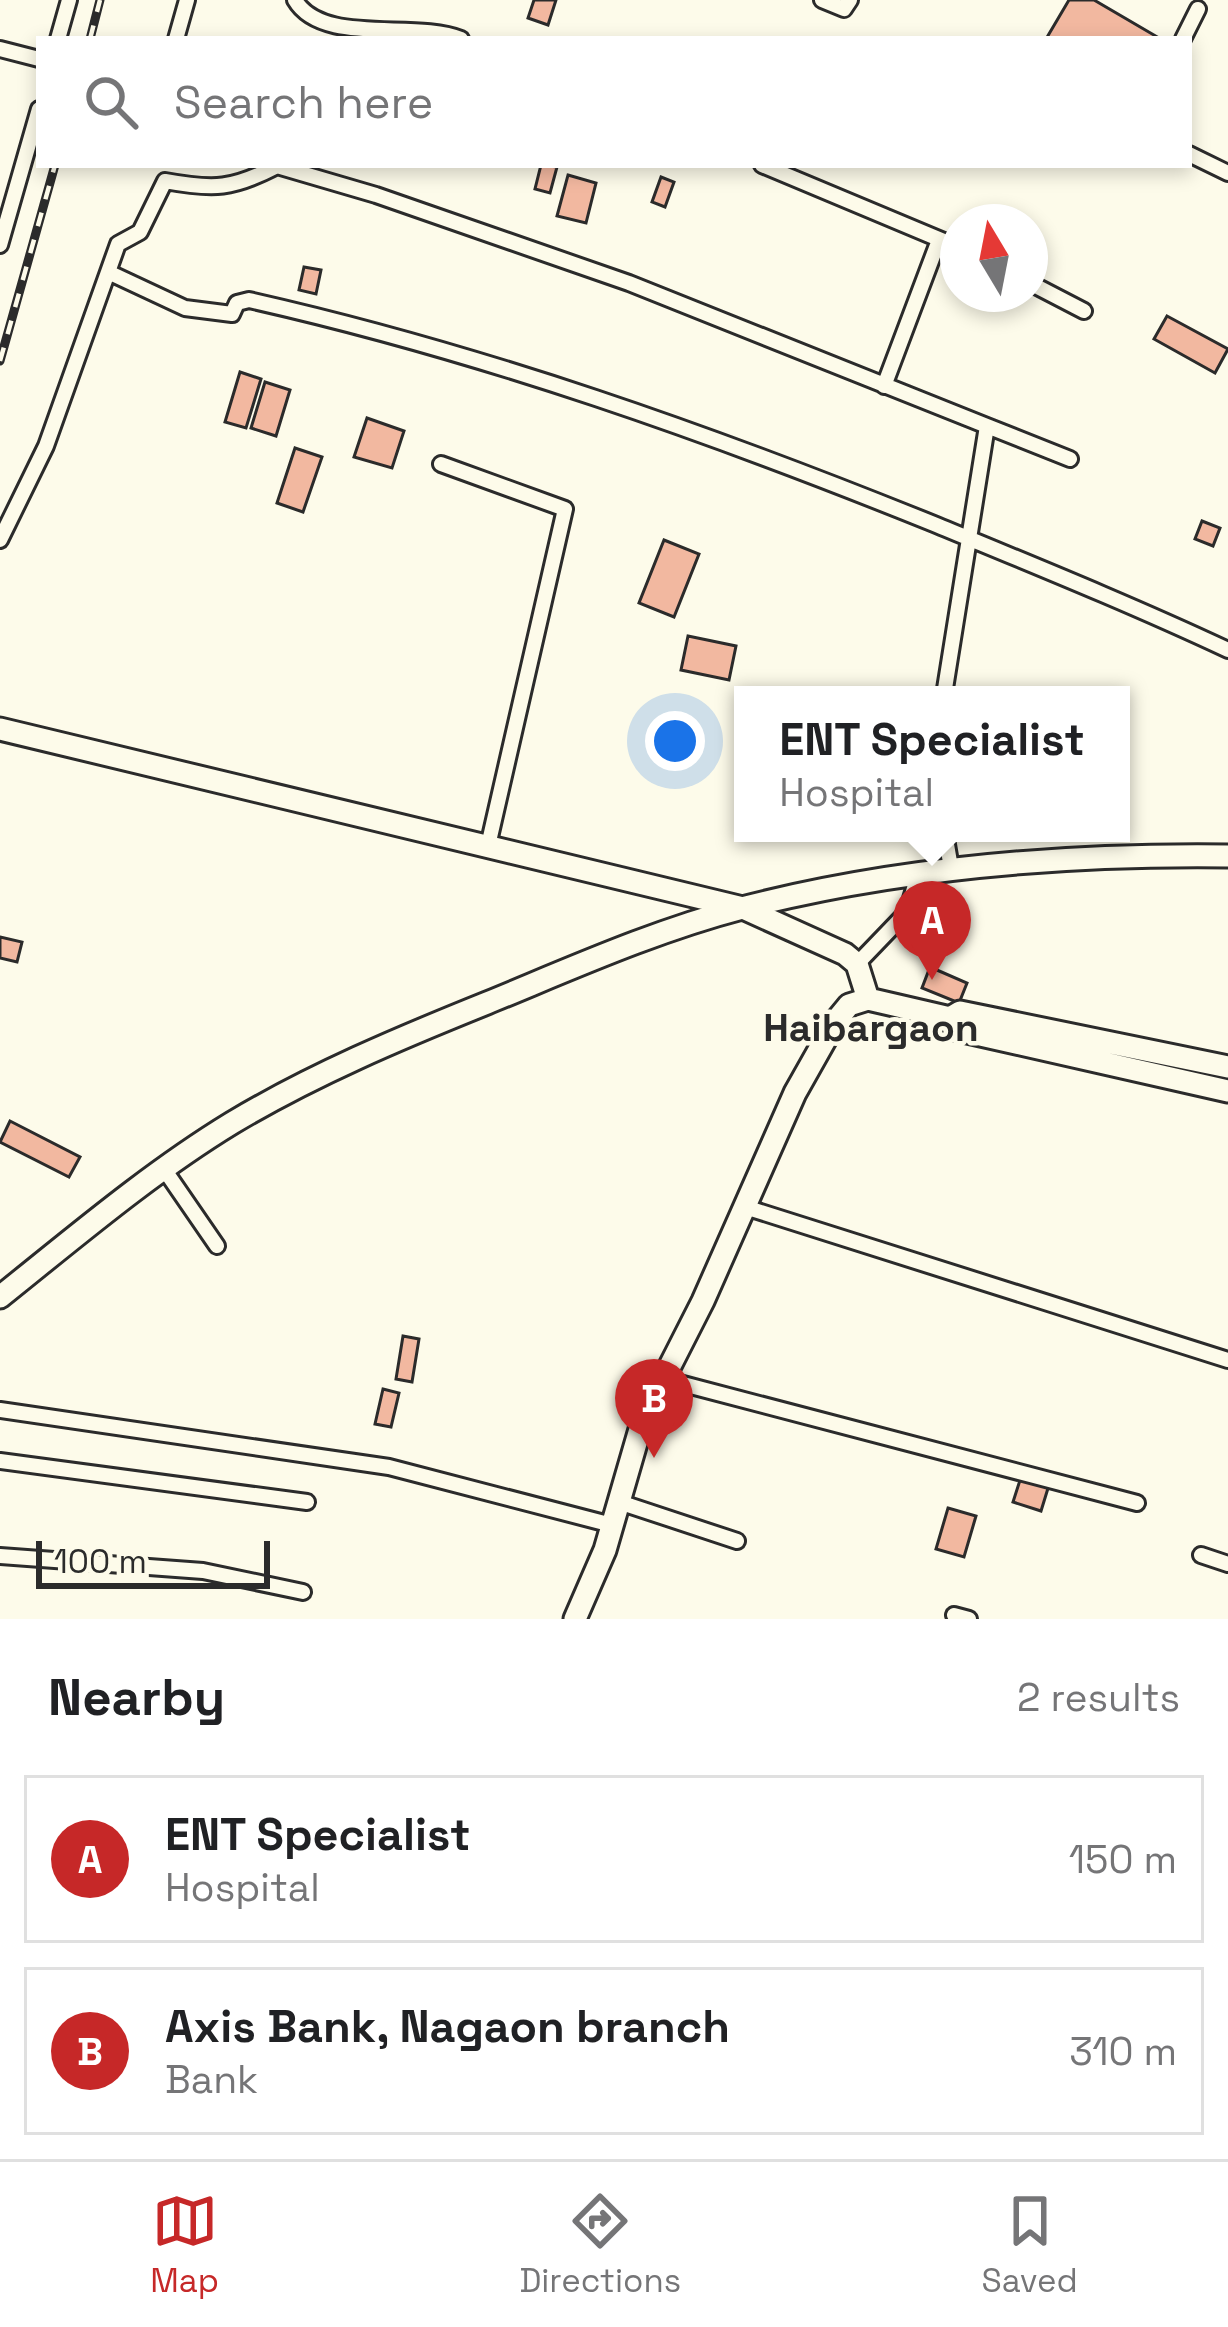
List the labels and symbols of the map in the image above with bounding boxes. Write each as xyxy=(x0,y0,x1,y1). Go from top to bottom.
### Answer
north arrow xyxy=(940,204,1048,312)
your location xyxy=(645,711,705,771)
pin: A xyxy=(893,881,971,980)
district label: Haibargaon xyxy=(763,1003,979,1052)
pin: B xyxy=(615,1359,693,1458)
scale bar xyxy=(36,1535,270,1588)

